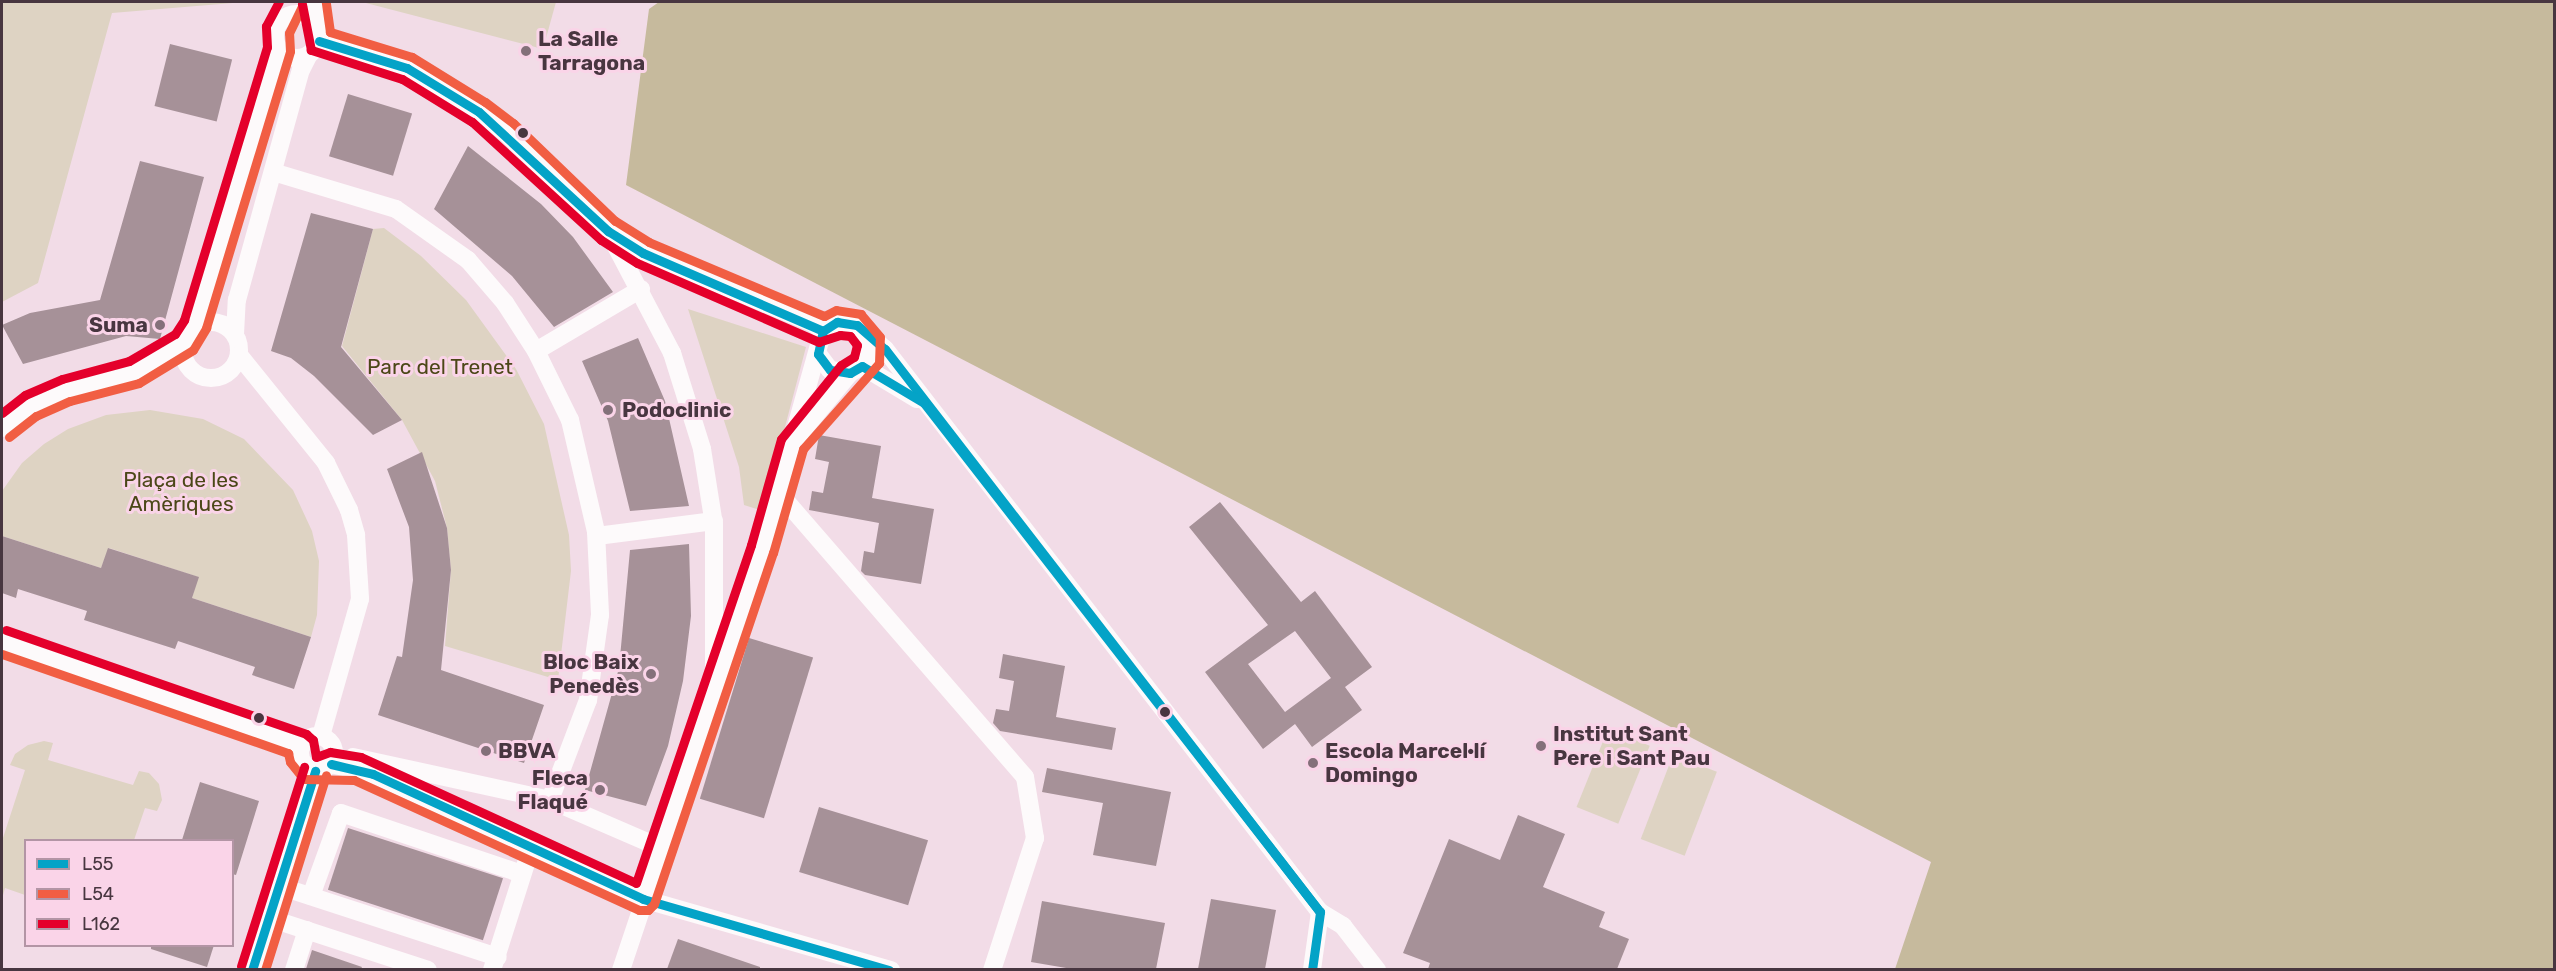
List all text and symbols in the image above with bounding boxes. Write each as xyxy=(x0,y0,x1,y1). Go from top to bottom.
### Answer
place label: La Salle Tarragona xyxy=(538,26,645,76)
marker: La Salle Tarragona xyxy=(519,44,533,58)
unlabelled marker xyxy=(517,127,529,139)
place label: Suma xyxy=(89,312,148,338)
marker: Suma xyxy=(153,318,167,332)
park label: Parc del Trenet xyxy=(367,354,513,380)
place label: Podoclinic xyxy=(622,397,731,423)
marker: Podoclinic xyxy=(599,401,617,419)
park label: Plaça de les Amèriques xyxy=(123,467,239,517)
place label: Bloc Baix Penedès xyxy=(543,649,639,699)
marker: Bloc Baix Penedès xyxy=(644,667,658,681)
unlabelled marker xyxy=(1159,706,1171,718)
unlabelled marker xyxy=(253,712,265,724)
place label: Institut Sant Pere i Sant Pau xyxy=(1553,721,1710,771)
place label: BBVA xyxy=(498,738,556,764)
place label: Escola Marcel·lí Domingo xyxy=(1325,738,1485,788)
marker: Institut Sant Pere i Sant Pau xyxy=(1534,739,1548,753)
marker: BBVA xyxy=(479,744,493,758)
marker: Escola Marcel·lí Domingo xyxy=(1306,756,1320,770)
place label: Fleca Flaqué xyxy=(517,765,588,815)
marker: Fleca Flaqué xyxy=(593,783,607,797)
legend xyxy=(24,839,234,947)
text: L55 xyxy=(82,853,114,875)
text: L54 xyxy=(82,883,114,905)
text: L162 xyxy=(82,913,120,935)

